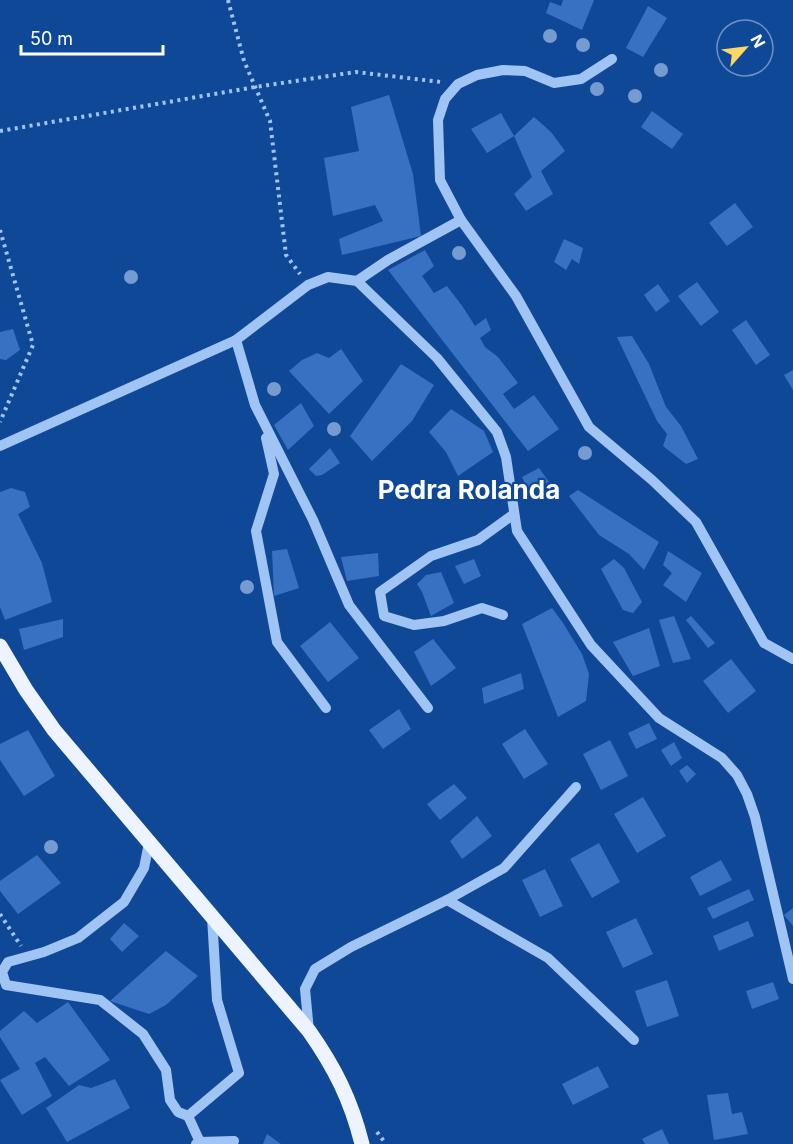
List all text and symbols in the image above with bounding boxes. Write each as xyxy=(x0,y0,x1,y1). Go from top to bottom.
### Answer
scale bar xyxy=(21,18,164,56)
north arrow xyxy=(715,18,775,78)
text: 50 m xyxy=(30,28,73,49)
text: N xyxy=(747,31,770,51)
district label: Pedra Rolanda xyxy=(378,474,560,505)

